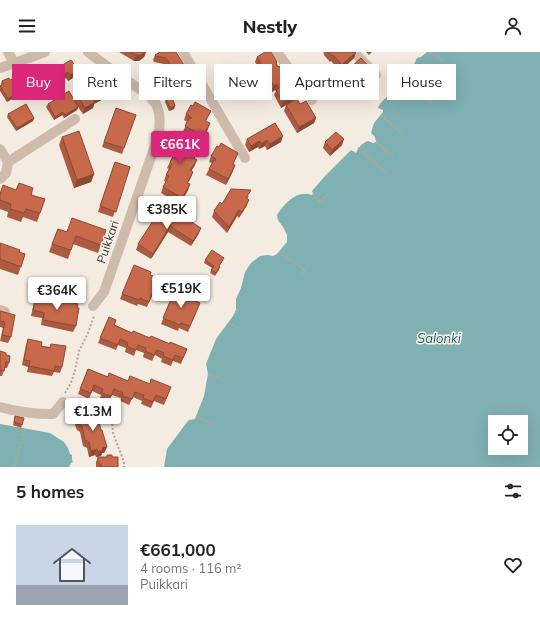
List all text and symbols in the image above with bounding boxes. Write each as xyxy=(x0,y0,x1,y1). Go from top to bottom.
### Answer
icon: menu xyxy=(16,15,38,37)
text: Nestly xyxy=(243,15,297,38)
icon: person xyxy=(502,15,524,37)
chip: Buy xyxy=(12,64,65,100)
chip: Rent xyxy=(73,64,131,100)
chip: Filters xyxy=(139,64,206,100)
chip: New xyxy=(214,64,272,100)
chip: Apartment xyxy=(280,64,379,100)
chip: House xyxy=(387,64,456,100)
pin: €661K xyxy=(152,131,208,165)
text: €661K xyxy=(160,136,200,152)
pin: €385K xyxy=(139,196,195,230)
text: €385K xyxy=(147,201,187,217)
street label: Puikkari xyxy=(93,218,122,265)
pin: €519K xyxy=(153,275,209,309)
pin: €364K xyxy=(29,277,85,311)
text: €519K xyxy=(161,280,201,296)
text: €364K xyxy=(37,282,77,298)
water label: Salonki xyxy=(417,330,462,346)
pin: €1.3M xyxy=(65,398,121,432)
text: €1.3M xyxy=(74,403,112,419)
map controls xyxy=(488,415,528,455)
button: locate xyxy=(488,415,528,455)
icon: filters xyxy=(502,480,524,502)
text: 5 homes xyxy=(16,481,84,502)
text: €661,000 xyxy=(140,539,216,560)
icon: home xyxy=(48,541,96,589)
icon: heart xyxy=(502,554,524,576)
text: 4 rooms · 116 m² xyxy=(140,560,241,576)
text: Puikkari xyxy=(140,576,188,592)

